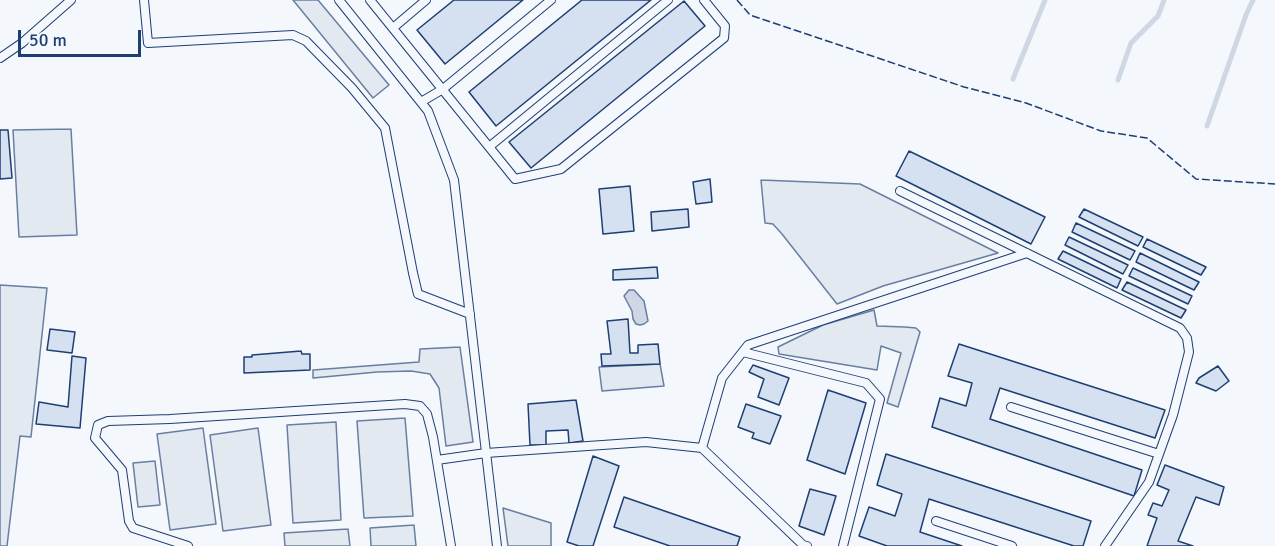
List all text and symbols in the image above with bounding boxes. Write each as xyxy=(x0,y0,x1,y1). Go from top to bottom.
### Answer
scale bar xyxy=(21,18,144,56)
text: 50 m xyxy=(29,29,67,51)

